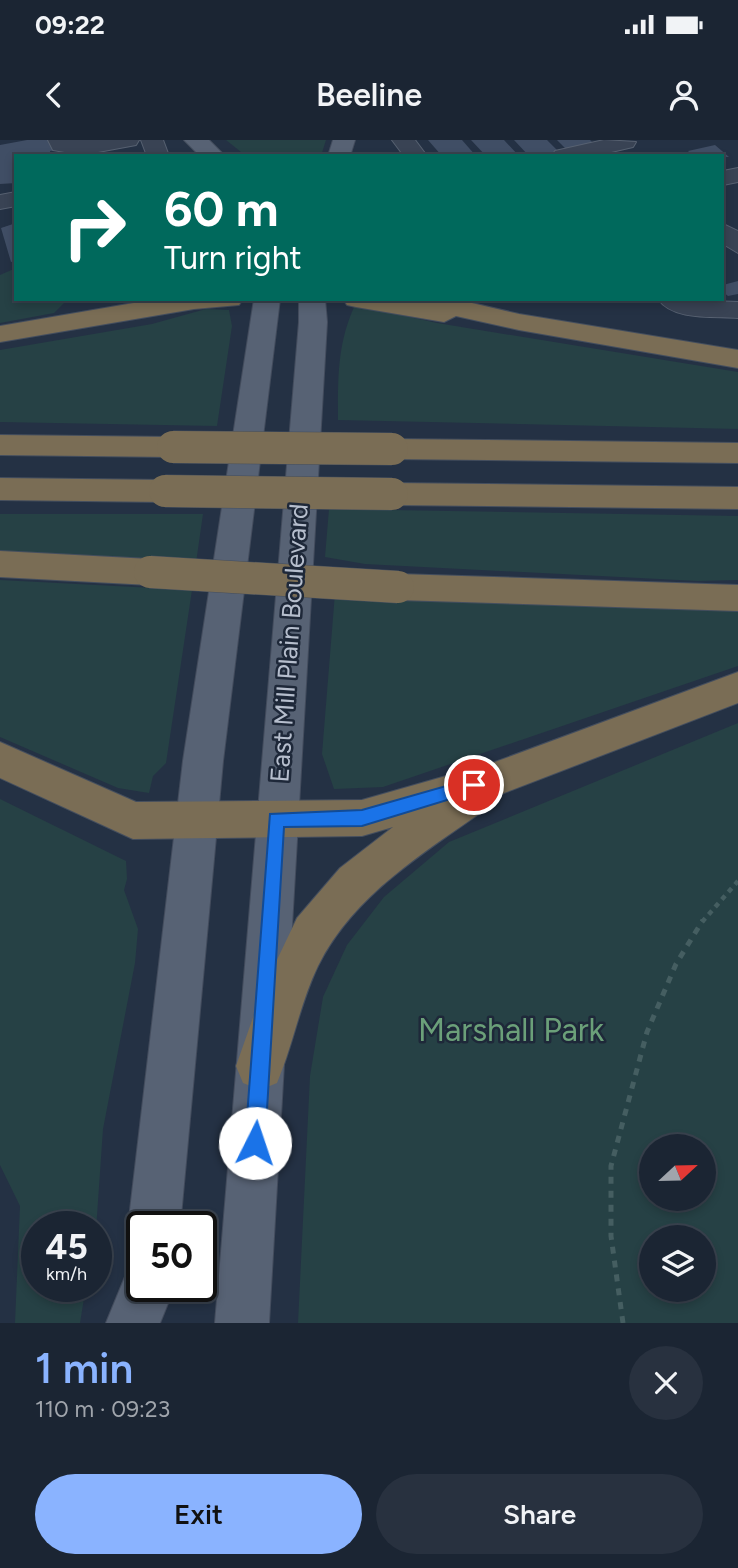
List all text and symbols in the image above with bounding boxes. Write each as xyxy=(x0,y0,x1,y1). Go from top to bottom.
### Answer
text: 09:22 xyxy=(35,9,105,41)
icon: back xyxy=(35,76,73,114)
text: Beeline xyxy=(316,76,422,114)
icon: person xyxy=(665,76,703,114)
text: 60 m xyxy=(164,179,279,238)
icon: right xyxy=(49,182,140,273)
text: Turn right xyxy=(164,239,302,277)
street label: East Mill Plain Boulevard xyxy=(263,502,315,784)
pin xyxy=(444,755,504,815)
icon: arrive xyxy=(455,766,493,804)
park label: Marshall Park xyxy=(418,1011,605,1049)
position arrow xyxy=(218,1106,292,1180)
north arrow xyxy=(639,1134,716,1211)
map controls xyxy=(639,1134,716,1302)
speed limit sign: 50 xyxy=(126,1211,217,1302)
button: layers xyxy=(639,1225,716,1302)
text: 45 xyxy=(45,1226,88,1268)
text: km/h xyxy=(46,1263,87,1285)
text: 1 min xyxy=(35,1343,133,1394)
button: close xyxy=(629,1346,703,1420)
text: 110 m · 09:23 xyxy=(35,1395,170,1423)
button: Exit xyxy=(35,1474,362,1554)
button: Share xyxy=(376,1474,703,1554)

